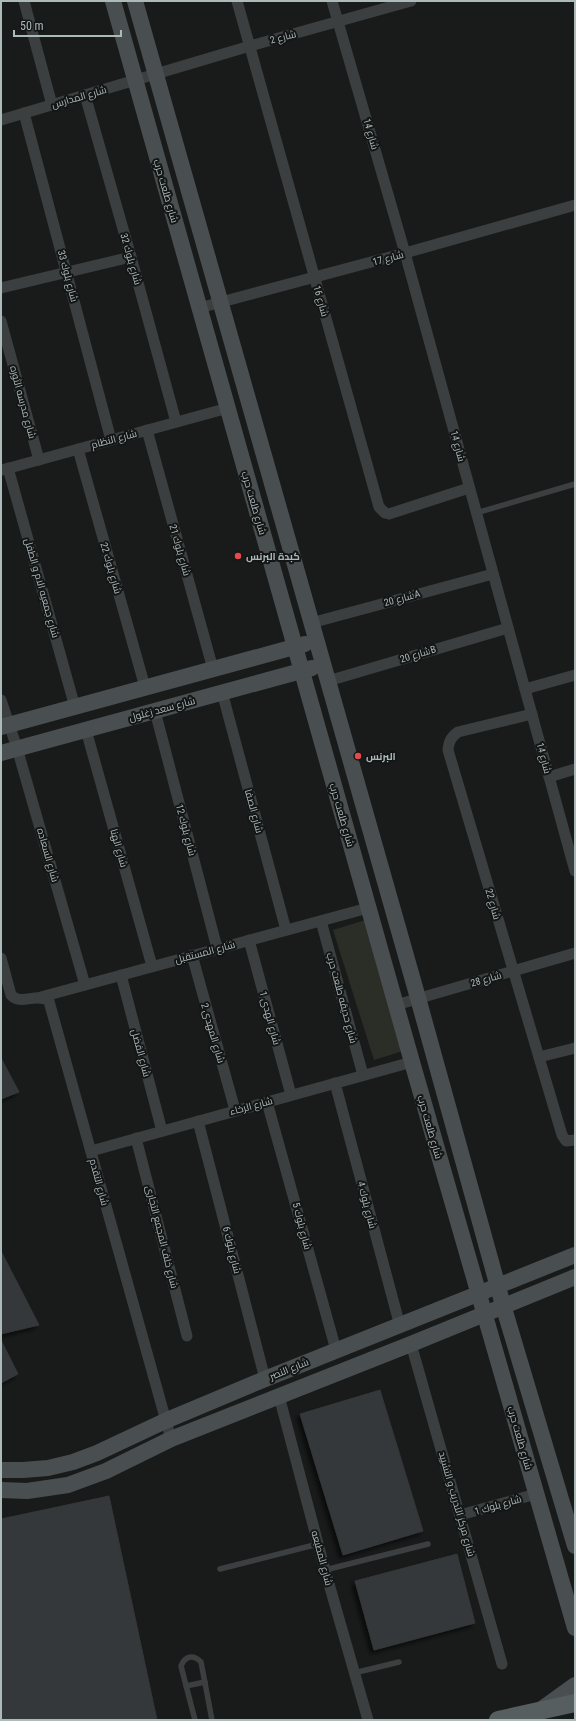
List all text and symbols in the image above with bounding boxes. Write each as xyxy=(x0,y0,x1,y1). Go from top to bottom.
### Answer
scale bar xyxy=(14,12,121,38)
text: 50 m xyxy=(20,19,44,33)
street label: شارع 2 xyxy=(269,28,298,47)
street label: شارع المدارس xyxy=(50,84,108,111)
street label: شارع 14 xyxy=(360,117,381,151)
street label: شارع طلعت حرب xyxy=(151,158,180,224)
street label: شارع بلوك 32 xyxy=(117,232,144,286)
street label: شارع بلوك 33 xyxy=(55,249,80,303)
street label: شارع 17 xyxy=(371,249,405,268)
street label: شارع 16 xyxy=(310,284,331,318)
street label: شارع مدرسه الثوره xyxy=(7,364,38,440)
street label: شارع النظام xyxy=(90,428,139,452)
street label: شارع 14 xyxy=(448,429,467,463)
street label: شارع طلعت حرب xyxy=(239,470,268,536)
street label: شارع بلوك 21 xyxy=(166,523,193,577)
street label: شارع جمعيه الام و الطفل xyxy=(21,537,61,640)
street label: شارع بلوك 22 xyxy=(97,541,124,595)
marker: كبدة البرنس xyxy=(233,551,243,561)
place label: كبدة البرنس xyxy=(246,551,300,563)
street label: شارع 20A xyxy=(383,588,422,609)
street label: شارع 20B xyxy=(399,643,438,666)
street label: شارع سعد زغلول xyxy=(128,695,197,724)
street label: شارع 14 xyxy=(534,741,553,775)
marker: البرنس xyxy=(353,751,363,761)
place label: البرنس xyxy=(366,751,396,763)
street label: شارع طلعت حرب xyxy=(327,782,356,848)
street label: شارع الصفا xyxy=(242,788,265,834)
street label: شارع بلوك 12 xyxy=(173,803,198,857)
street label: شارع السعاده xyxy=(34,827,61,884)
street label: شارع الهنا xyxy=(107,827,130,869)
street label: شارع 22 xyxy=(482,887,503,921)
street label: شارع المستقبل xyxy=(174,939,236,966)
street label: شارع حديقه طلعت حرب xyxy=(324,951,359,1045)
street label: شارع 28 xyxy=(469,969,503,990)
street label: شارع الهدى 1 xyxy=(257,990,282,1046)
street label: شارع المهدى 2 xyxy=(198,1002,227,1065)
street label: شارع الفضل xyxy=(128,1028,153,1078)
street label: شارع طلعت حرب xyxy=(415,1094,444,1160)
street label: شارع الرخاء xyxy=(228,1095,274,1118)
street label: شارع التقدم xyxy=(86,1157,111,1207)
street label: شارع بلوك 4 xyxy=(354,1180,379,1230)
street label: شارع خلف المجمع التجارى xyxy=(143,1184,180,1290)
street label: شارع بلوك 5 xyxy=(289,1201,314,1251)
street label: شارع بلوك 6 xyxy=(220,1225,243,1275)
street label: شارع النصر xyxy=(267,1356,311,1383)
street label: شارع طلعت حرب xyxy=(505,1405,534,1471)
street label: شارع مركز التدريب و التشييد xyxy=(436,1450,477,1558)
street label: شارع بلوك 1 xyxy=(473,1493,523,1518)
street label: شارع المطبعه xyxy=(308,1529,335,1587)

